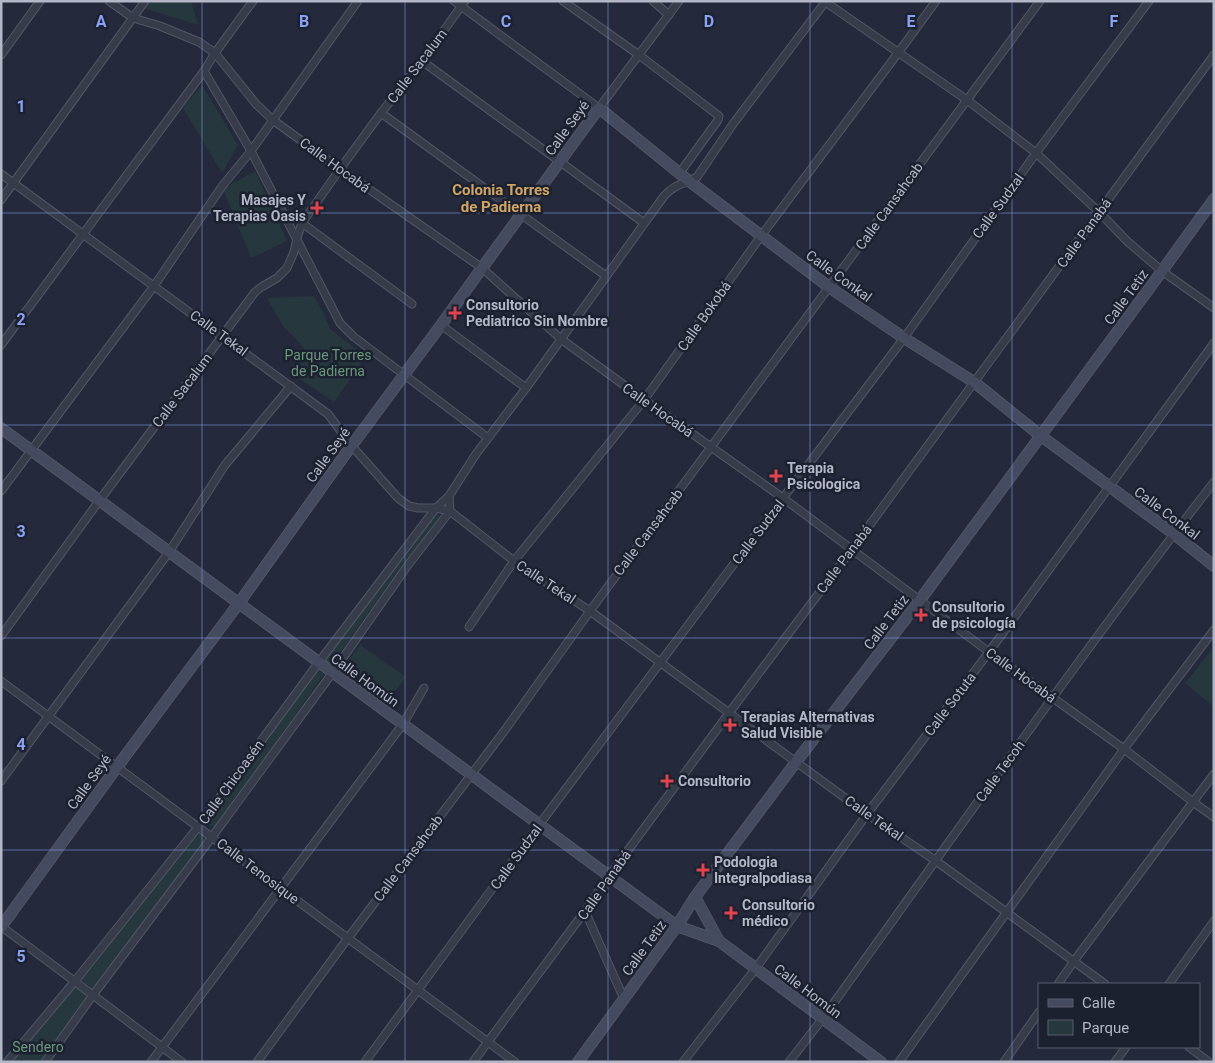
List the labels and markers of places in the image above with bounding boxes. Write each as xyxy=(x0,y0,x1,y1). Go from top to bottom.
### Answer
place label: Masajes Y Terapias Oasis xyxy=(213,192,306,224)
marker: Masajes Y Terapias Oasis xyxy=(310,201,324,215)
place label: Consultorio Pediatrico Sin Nombre xyxy=(466,297,608,329)
marker: Consultorio Pediatrico Sin Nombre xyxy=(448,306,462,320)
place label: Terapia Psicologica xyxy=(787,460,861,492)
marker: Terapia Psicologica xyxy=(769,469,783,483)
place label: Consultorio de psicología xyxy=(932,599,1016,631)
marker: Consultorio de psicología xyxy=(914,608,928,622)
place label: Terapias Alternativas Salud Visible xyxy=(741,709,875,741)
marker: Terapias Alternativas Salud Visible xyxy=(723,718,737,732)
place label: Consultorio xyxy=(678,773,751,789)
marker: Consultorio xyxy=(660,774,674,788)
place label: Podologia Integralpodiasa xyxy=(714,854,812,886)
marker: Podologia Integralpodiasa xyxy=(696,863,710,877)
place label: Consultorio médico xyxy=(742,897,815,929)
marker: Consultorio médico xyxy=(724,906,738,920)

